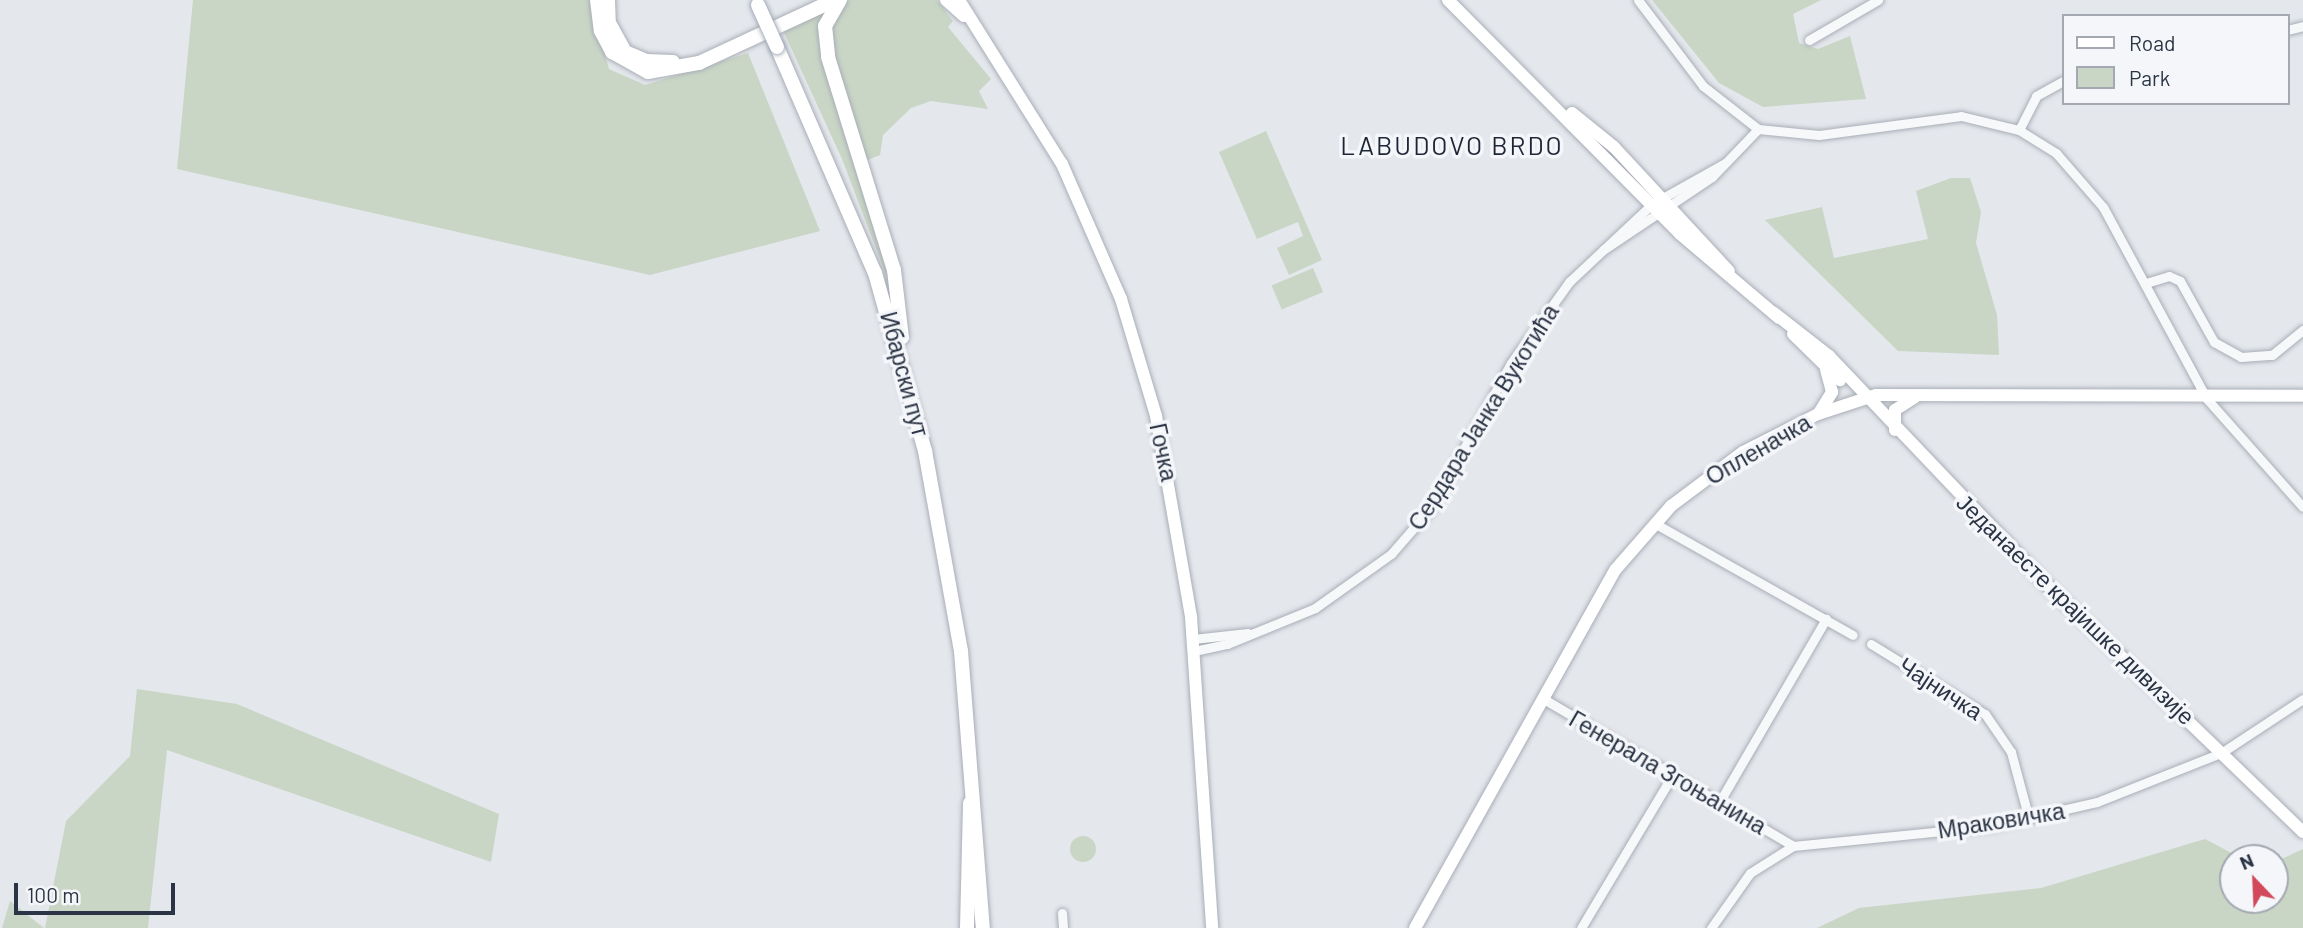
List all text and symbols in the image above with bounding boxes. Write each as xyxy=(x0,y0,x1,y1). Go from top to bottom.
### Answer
legend xyxy=(2062,14,2289,105)
text: Road xyxy=(2129,30,2175,55)
text: Park xyxy=(2129,65,2170,90)
district label: LABUDOVO BRDO xyxy=(1342,129,1562,161)
street label: Сердара Јанка Вукотића xyxy=(1402,299,1564,535)
street label: Ибарски пут xyxy=(875,308,935,440)
street label: Опленачка xyxy=(1700,408,1816,490)
street label: Гочка xyxy=(1144,420,1184,484)
street label: Једанаесте крајишке дивизије xyxy=(1951,488,2201,730)
street label: Чајничка xyxy=(1894,651,1988,725)
street label: Генерала Згоњанина xyxy=(1565,704,1771,840)
street label: Мраковичка xyxy=(1935,796,2067,844)
north arrow xyxy=(2219,844,2289,914)
text: N xyxy=(2236,848,2257,874)
scale bar xyxy=(18,869,178,913)
text: 100 m xyxy=(27,882,80,907)

